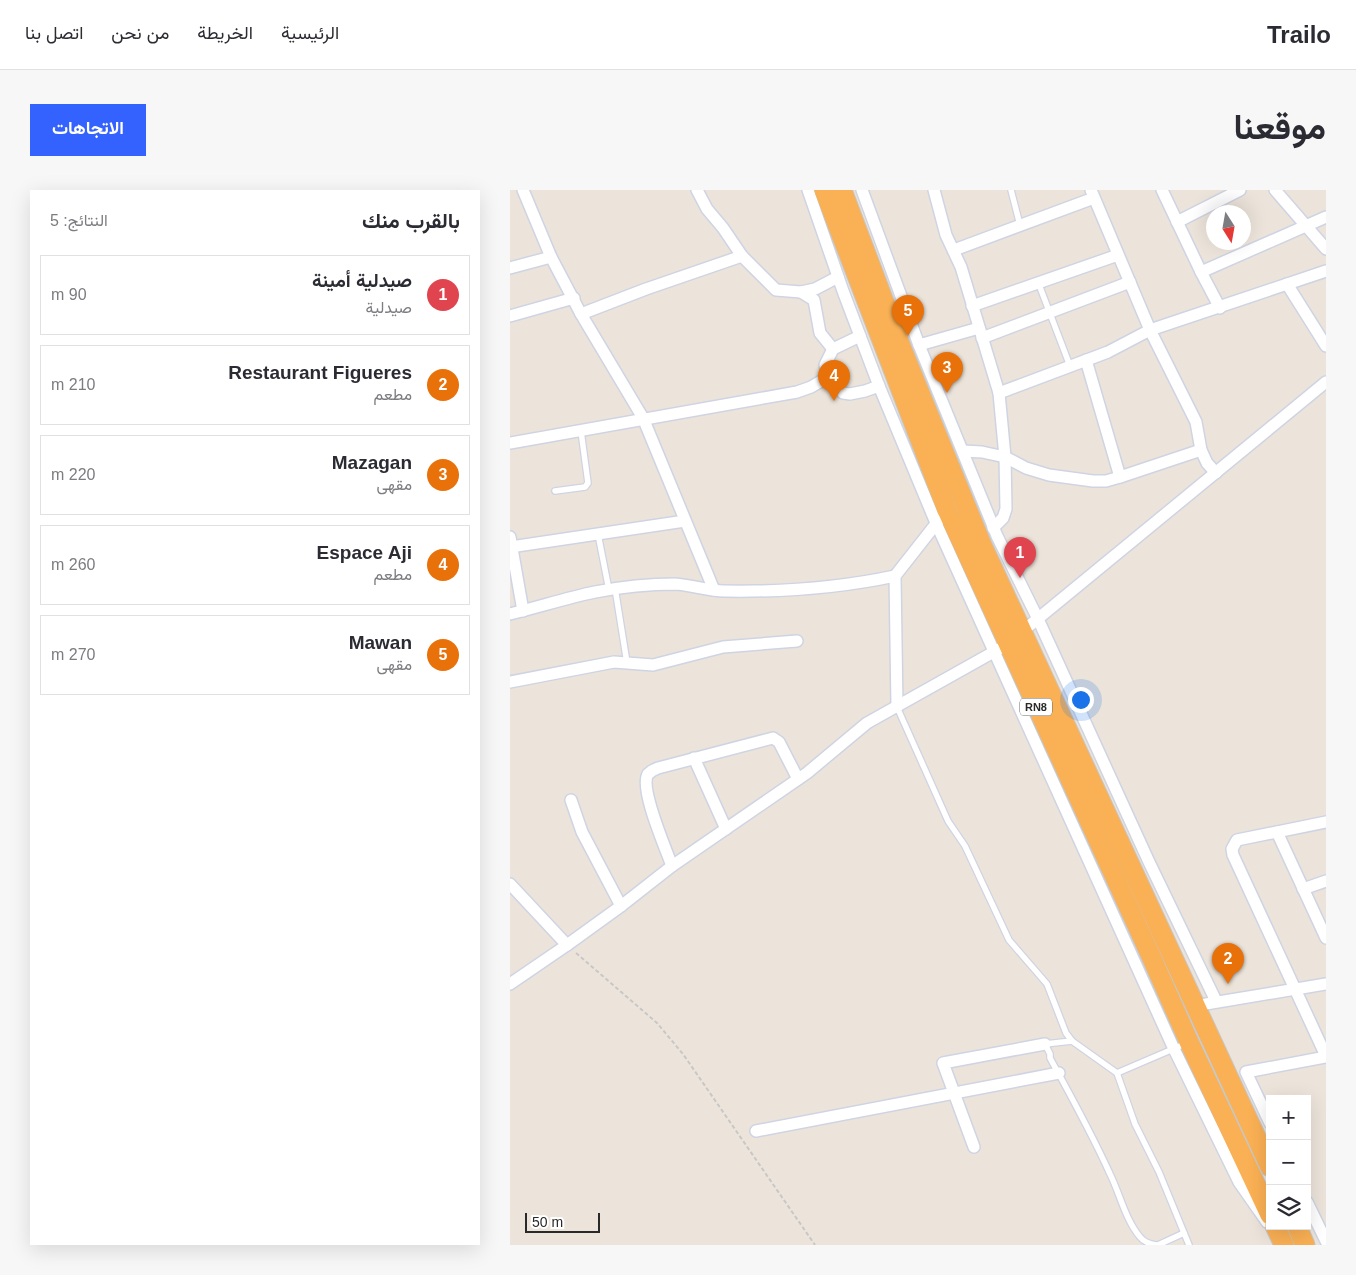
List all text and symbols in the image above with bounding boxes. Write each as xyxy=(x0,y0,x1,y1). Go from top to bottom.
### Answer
text: Trailo xyxy=(1267,21,1331,48)
text: اتصل بنا xyxy=(25,23,83,43)
text: من نحن xyxy=(111,23,169,43)
text: الخريطة xyxy=(197,23,253,43)
text: الرئيسية xyxy=(281,23,339,43)
button: الاتجاهات xyxy=(30,104,146,156)
text: موقعنا xyxy=(1233,107,1326,146)
north arrow xyxy=(1206,205,1251,250)
text: بالقرب منك xyxy=(362,209,460,232)
text: النتائج: 5 xyxy=(50,212,108,229)
text: صيدلية أمينة xyxy=(312,270,412,291)
text: 90 m xyxy=(51,286,87,303)
text: 1 xyxy=(439,286,447,303)
pin: 5 xyxy=(892,295,924,336)
text: صيدلية xyxy=(366,299,412,316)
pin: 3 xyxy=(931,352,963,393)
pin: 4 xyxy=(818,360,850,401)
text: Restaurant Figueres xyxy=(228,362,412,383)
text: 210 m xyxy=(51,376,95,393)
text: 2 xyxy=(439,376,447,393)
text: مطعم xyxy=(373,386,412,403)
text: Mazagan xyxy=(332,452,412,473)
text: 220 m xyxy=(51,466,95,483)
text: 3 xyxy=(439,466,447,483)
text: مقهى xyxy=(377,476,412,493)
pin: 1 xyxy=(1004,537,1036,578)
text: Espace Aji xyxy=(317,542,412,563)
text: 260 m xyxy=(51,556,95,573)
text: 4 xyxy=(439,556,447,573)
text: مطعم xyxy=(373,566,412,583)
text: Mawan xyxy=(349,632,412,653)
text: 270 m xyxy=(51,646,95,663)
text: 5 xyxy=(439,646,447,663)
text: مقهى xyxy=(377,656,412,673)
your location xyxy=(1068,687,1094,713)
road number: RN8 xyxy=(1020,698,1052,716)
pin: 2 xyxy=(1212,943,1244,984)
map controls xyxy=(1266,1095,1311,1230)
button: + xyxy=(1266,1095,1311,1140)
button: − xyxy=(1266,1140,1311,1185)
button: layers xyxy=(1266,1185,1311,1230)
scale bar xyxy=(525,1210,600,1233)
text: 50 m xyxy=(532,1214,563,1230)

